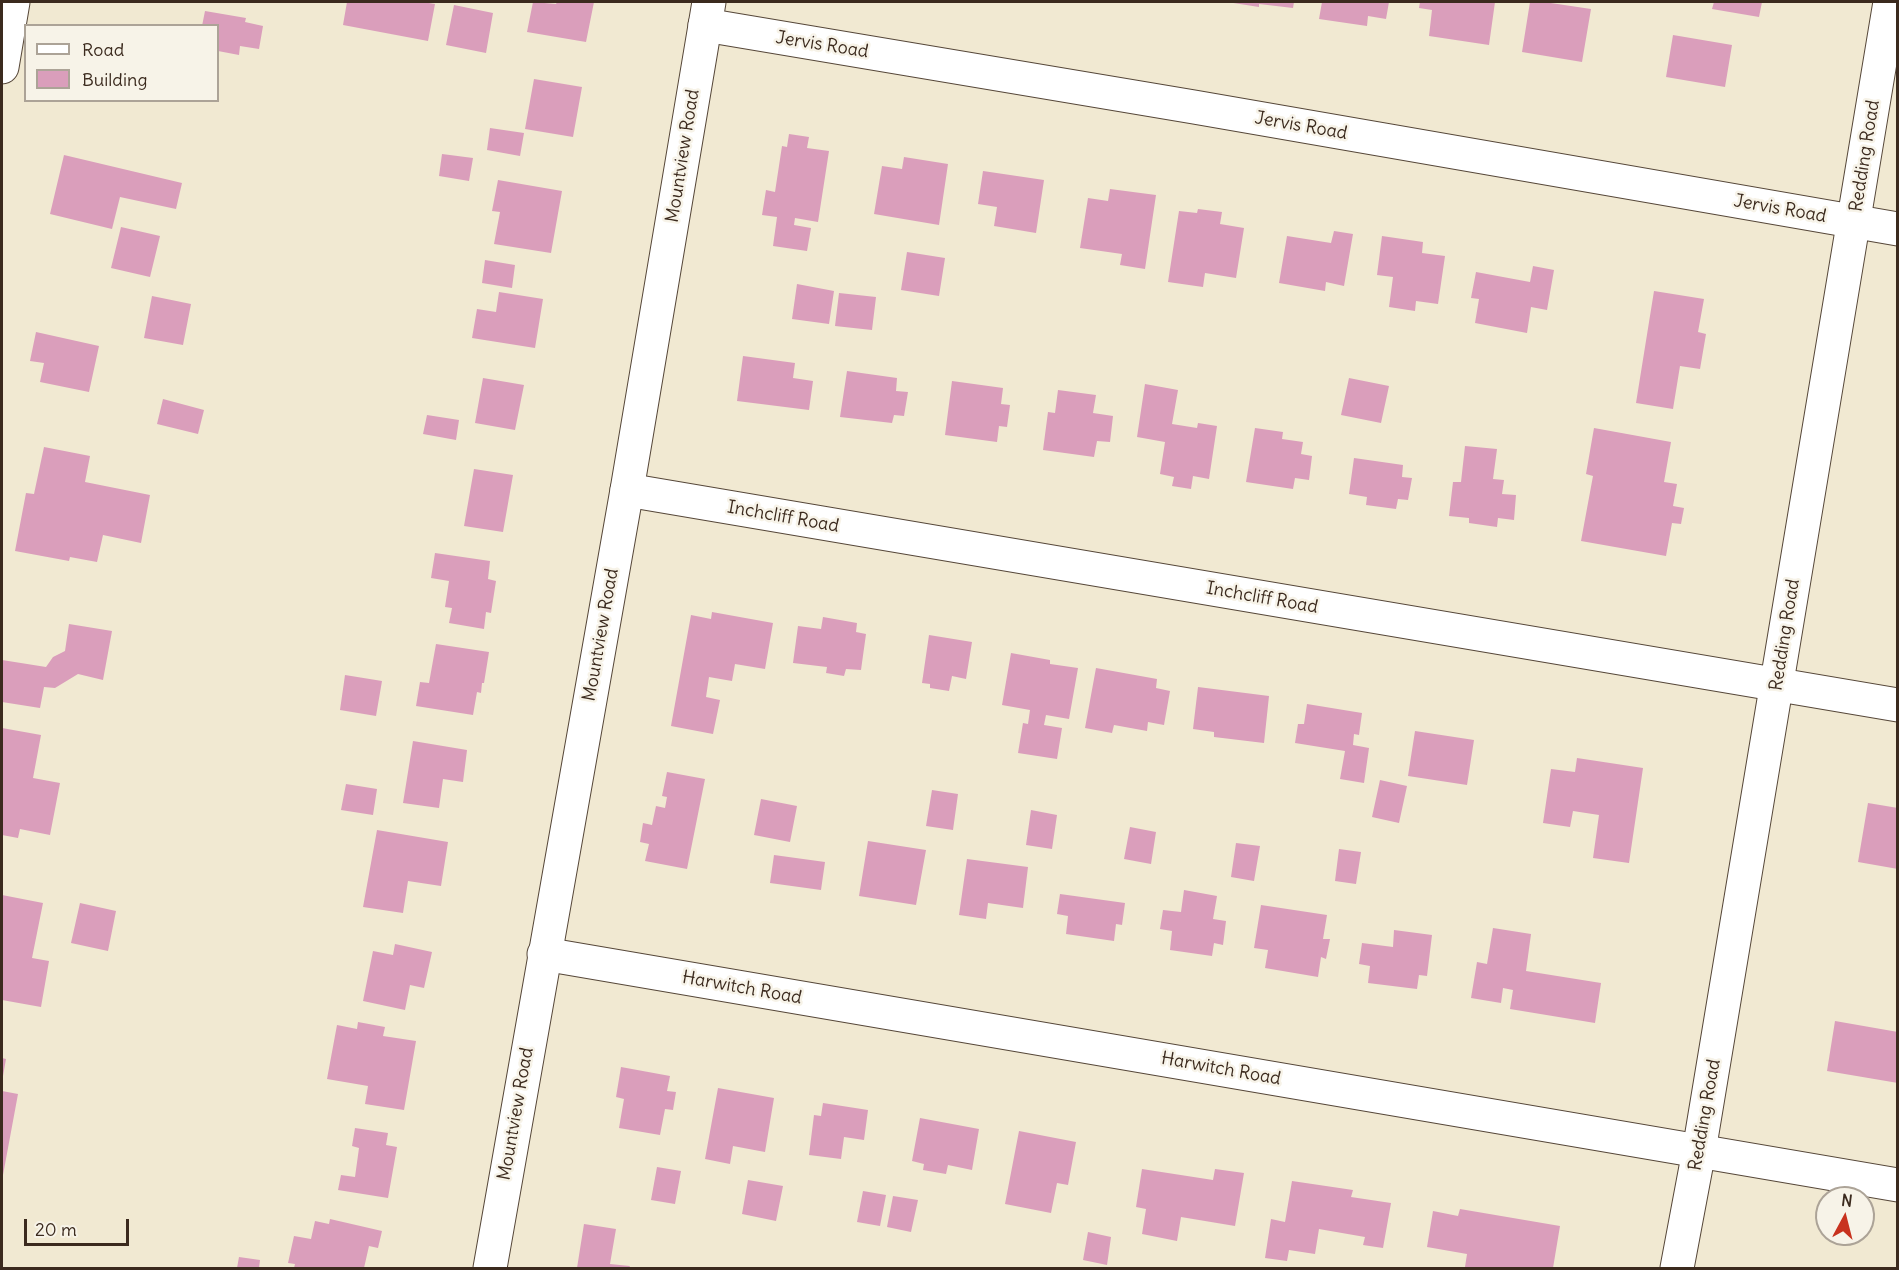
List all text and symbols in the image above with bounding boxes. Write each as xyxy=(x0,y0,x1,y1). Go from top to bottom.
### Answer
legend xyxy=(24,24,219,102)
street label: Jervis Road xyxy=(774,27,870,63)
text: Road xyxy=(82,38,124,61)
text: Building xyxy=(82,68,147,91)
street label: Mountview Road xyxy=(662,88,704,224)
street label: Redding Road xyxy=(1845,99,1885,213)
street label: Jervis Road xyxy=(1253,107,1349,145)
street label: Jervis Road xyxy=(1732,190,1828,228)
street label: Inchcliff Road xyxy=(725,497,841,537)
street label: Mountview Road xyxy=(579,567,623,703)
street label: Inchcliff Road xyxy=(1204,578,1320,618)
street label: Redding Road xyxy=(1765,578,1805,692)
street label: Harwitch Road xyxy=(681,967,803,1009)
street label: Mountview Road xyxy=(494,1046,538,1182)
street label: Harwitch Road xyxy=(1160,1048,1282,1090)
street label: Redding Road xyxy=(1685,1058,1725,1172)
north arrow xyxy=(1815,1186,1875,1246)
text: N xyxy=(1840,1190,1854,1211)
scale bar xyxy=(27,1207,132,1245)
text: 20 m xyxy=(35,1218,77,1241)

